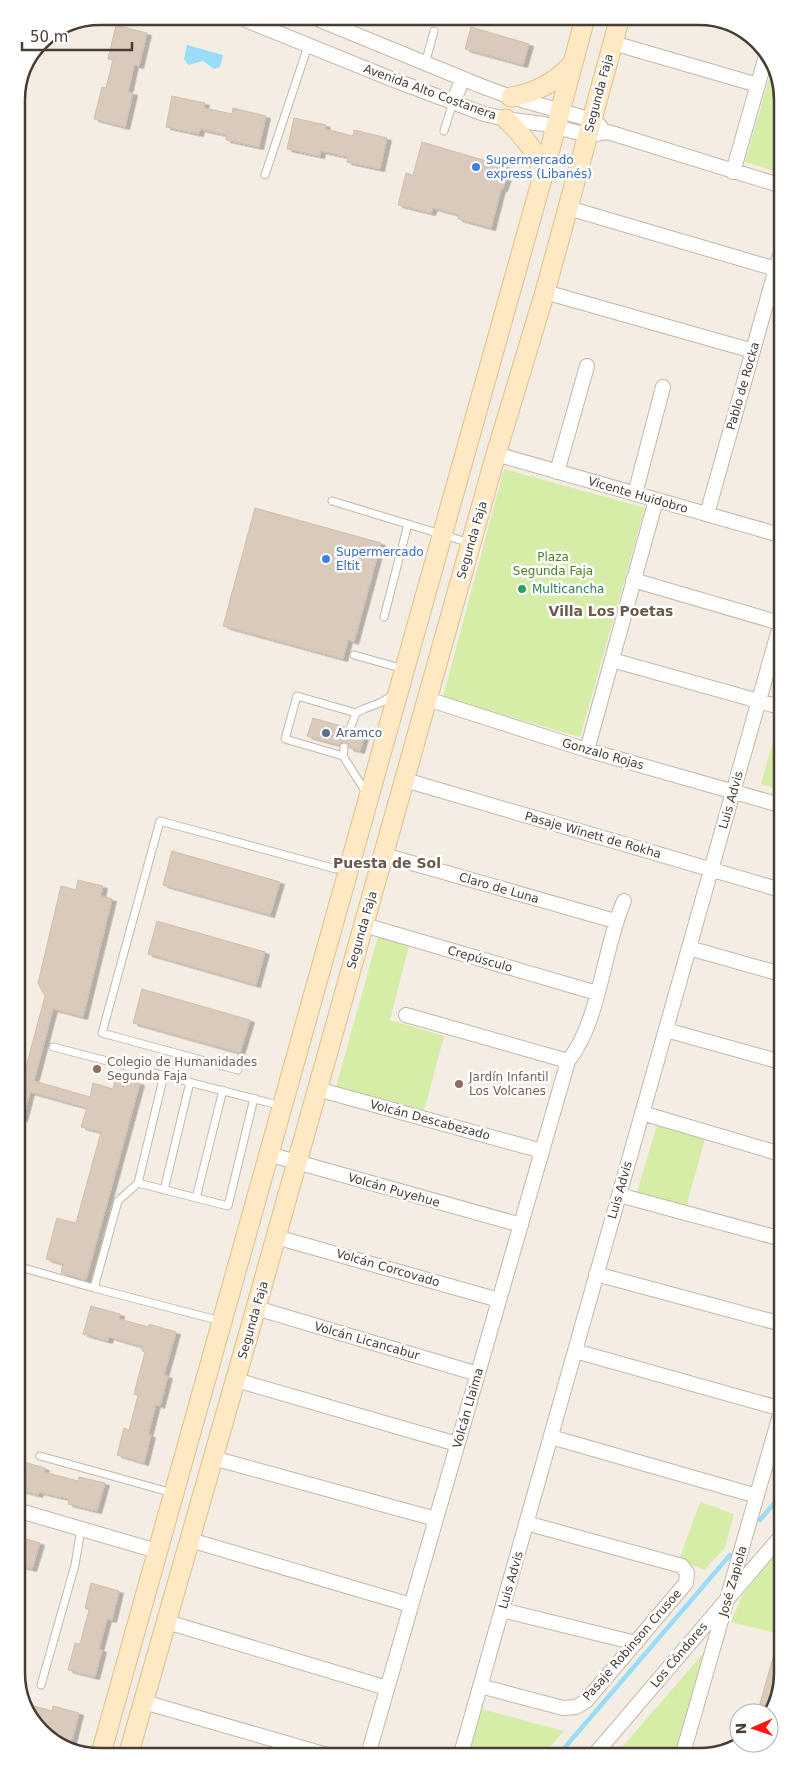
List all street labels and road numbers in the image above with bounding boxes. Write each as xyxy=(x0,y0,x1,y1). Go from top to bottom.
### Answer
street label: Segunda Faja xyxy=(582,52,616,134)
street label: Avenida Alto Costanera xyxy=(362,61,498,123)
street label: Pablo de Rocka xyxy=(724,340,762,432)
street label: Vicente Huidobro xyxy=(586,474,690,516)
street label: Segunda Faja xyxy=(454,499,490,581)
street label: Gonzalo Rojas xyxy=(560,736,646,772)
street label: Luis Advis xyxy=(716,769,746,831)
street label: Pasaje Winett de Rokha xyxy=(523,809,663,861)
street label: Claro de Luna xyxy=(457,870,541,906)
street label: Segunda Faja xyxy=(344,889,380,971)
street label: Crepúsculo xyxy=(446,943,514,975)
street label: Volcán Descabezado xyxy=(368,1097,492,1143)
street label: Luis Advis xyxy=(605,1159,635,1221)
street label: Volcán Puyehue xyxy=(346,1170,442,1210)
street label: Volcán Corcovado xyxy=(335,1247,441,1289)
street label: Segunda Faja xyxy=(235,1279,271,1361)
street label: Volcán Licancabur xyxy=(313,1319,421,1363)
street label: Volcán Llaima xyxy=(450,1366,486,1450)
street label: José Zapiola xyxy=(716,1544,750,1619)
street label: Luis Advis xyxy=(496,1549,526,1611)
street label: Pasaje Robinson Crusoe xyxy=(580,1587,684,1703)
street label: Los Cóndores xyxy=(648,1620,710,1690)

